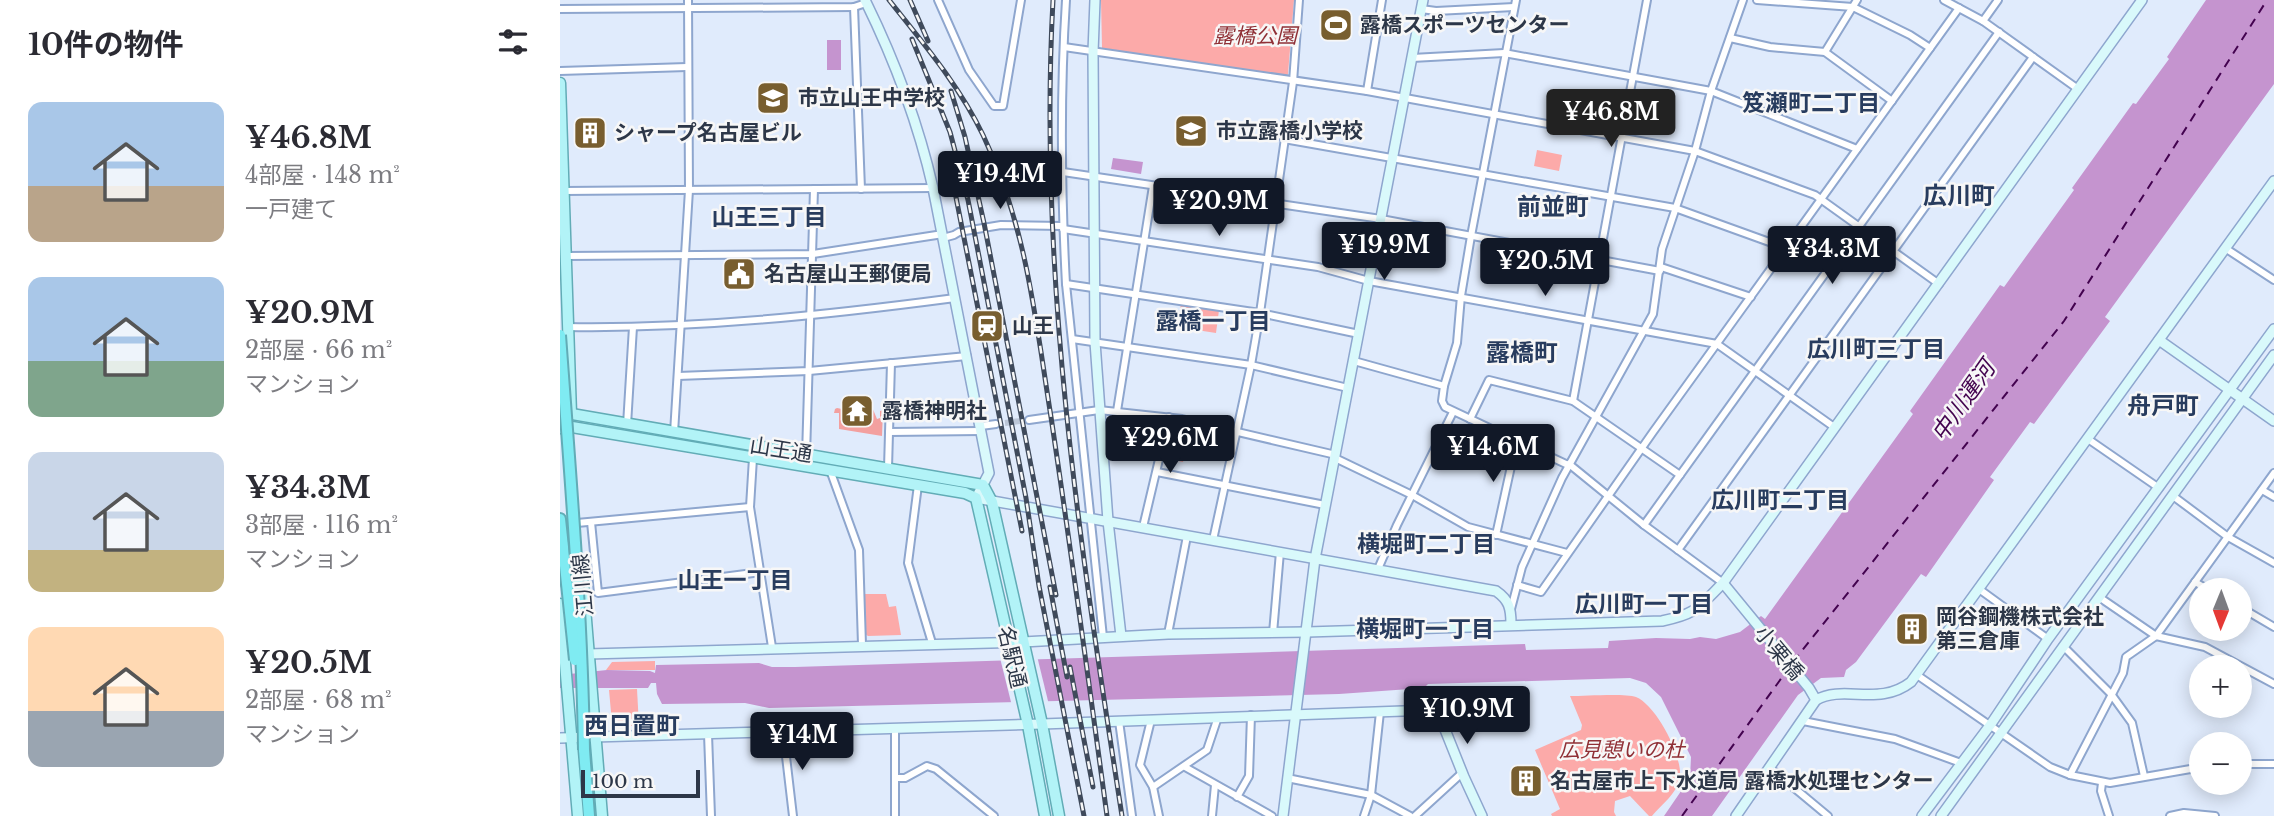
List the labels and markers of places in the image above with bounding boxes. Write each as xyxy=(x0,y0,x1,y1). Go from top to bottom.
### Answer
sports icon: 露橋スポーツセンター xyxy=(1317,6,1355,44)
place label: 露橋スポーツセンター xyxy=(1360,12,1570,38)
school or university icon: 市立山王中学校 xyxy=(754,79,792,117)
place label: 市立山王中学校 xyxy=(798,85,945,111)
pin: ¥46.8M xyxy=(1554,90,1668,149)
school or university icon: 市立露橋小学校 xyxy=(1172,112,1210,150)
building icon: シャープ名古屋ビル xyxy=(571,114,609,152)
place label: 市立露橋小学校 xyxy=(1216,118,1363,144)
place label: シャープ名古屋ビル xyxy=(614,120,802,146)
pin: ¥19.4M xyxy=(943,152,1057,211)
pin: ¥20.9M xyxy=(1162,178,1276,238)
pin: ¥19.9M xyxy=(1327,222,1441,282)
pin: ¥34.3M xyxy=(1775,226,1889,286)
pin: ¥20.5M xyxy=(1488,238,1602,298)
public building icon: 名古屋山王郵便局 xyxy=(720,255,758,293)
place label: 名古屋山王郵便局 xyxy=(764,261,932,287)
station icon: 山王 xyxy=(968,307,1006,345)
place label: 山王 xyxy=(1012,313,1054,339)
temple icon: 露橋神明社 xyxy=(838,392,876,430)
place label: 露橋神明社 xyxy=(882,398,987,424)
pin: ¥29.6M xyxy=(1113,416,1227,475)
pin: ¥14.6M xyxy=(1436,424,1550,484)
place label: 岡谷鋼機株式会社 第三倉庫 xyxy=(1936,604,2104,654)
building icon: 岡谷鋼機株式会社 第三倉庫 xyxy=(1893,610,1931,648)
pin: ¥10.9M xyxy=(1410,686,1524,746)
pin: ¥14M xyxy=(761,712,843,772)
building icon: 名古屋市上下水道局 露橋水処理センター xyxy=(1507,762,1545,800)
place label: 名古屋市上下水道局 露橋水処理センター xyxy=(1550,768,1934,794)

